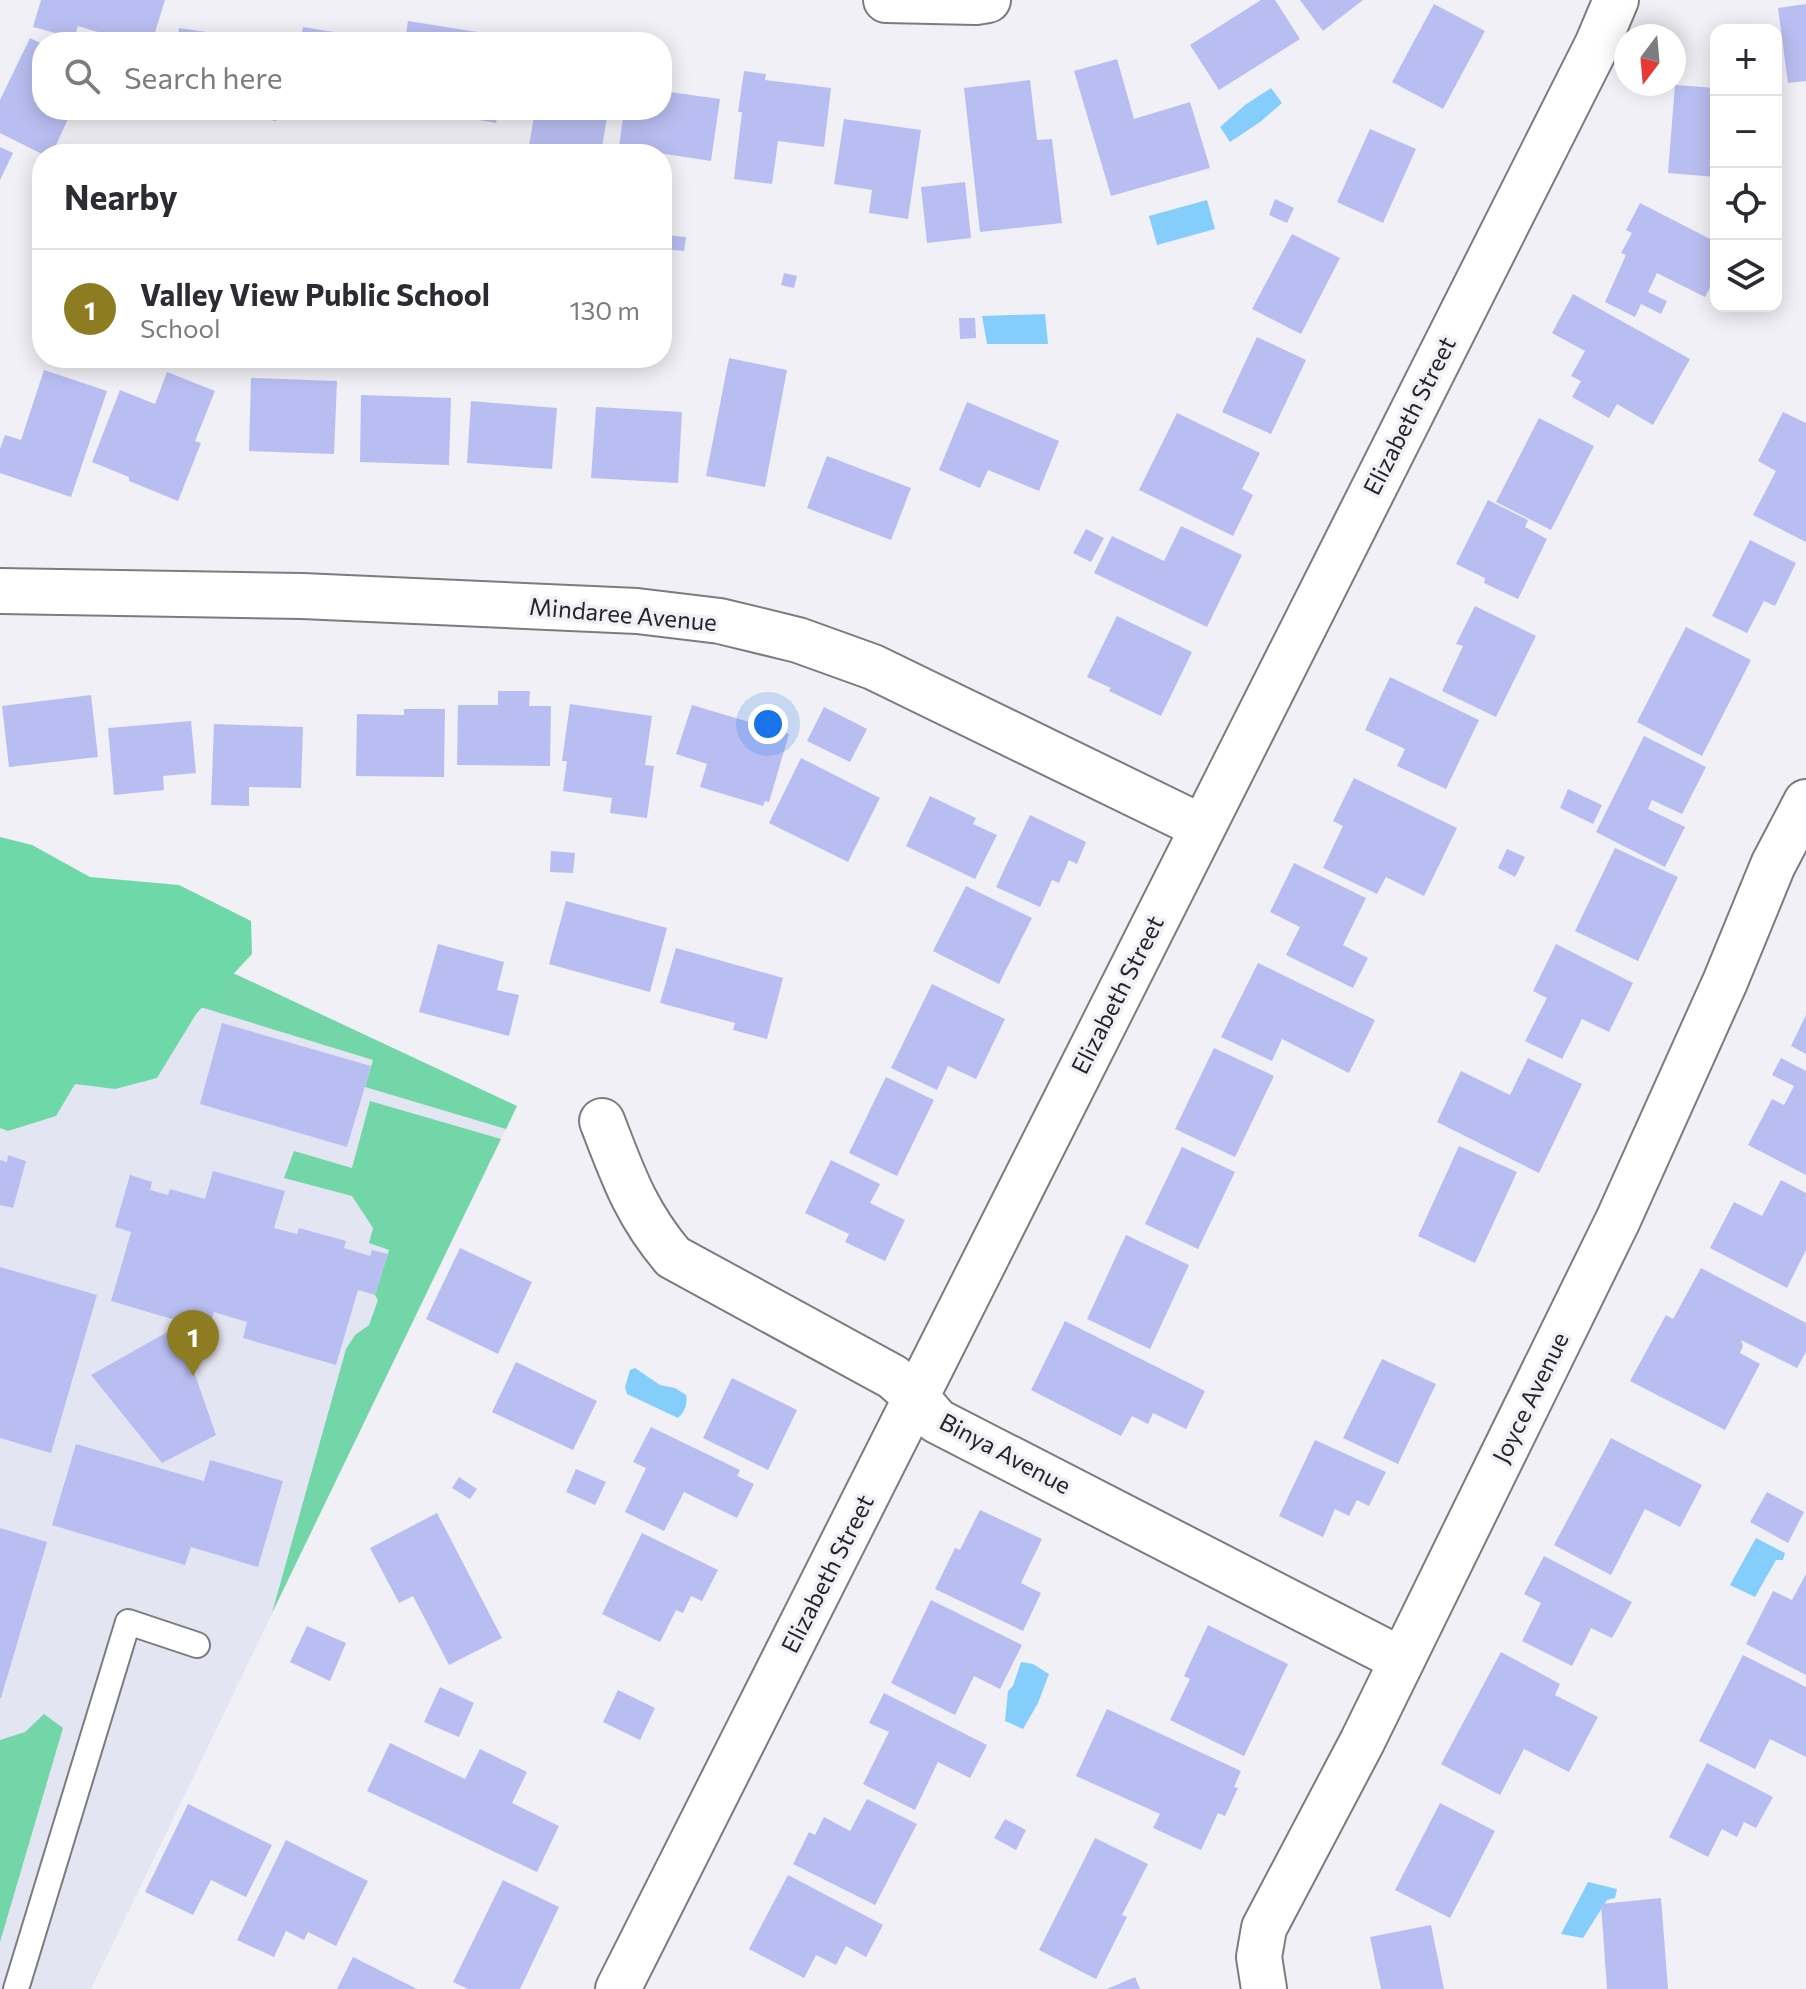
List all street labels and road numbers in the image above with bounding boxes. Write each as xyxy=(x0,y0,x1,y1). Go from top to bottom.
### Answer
street label: Elizabeth Street xyxy=(1356,331,1461,499)
street label: Mindaree Avenue xyxy=(528,591,718,636)
street label: Elizabeth Street xyxy=(1064,910,1169,1078)
street label: Joyce Avenue xyxy=(1485,1327,1574,1468)
street label: Binya Avenue xyxy=(935,1406,1076,1499)
street label: Elizabeth Street xyxy=(774,1489,879,1657)

